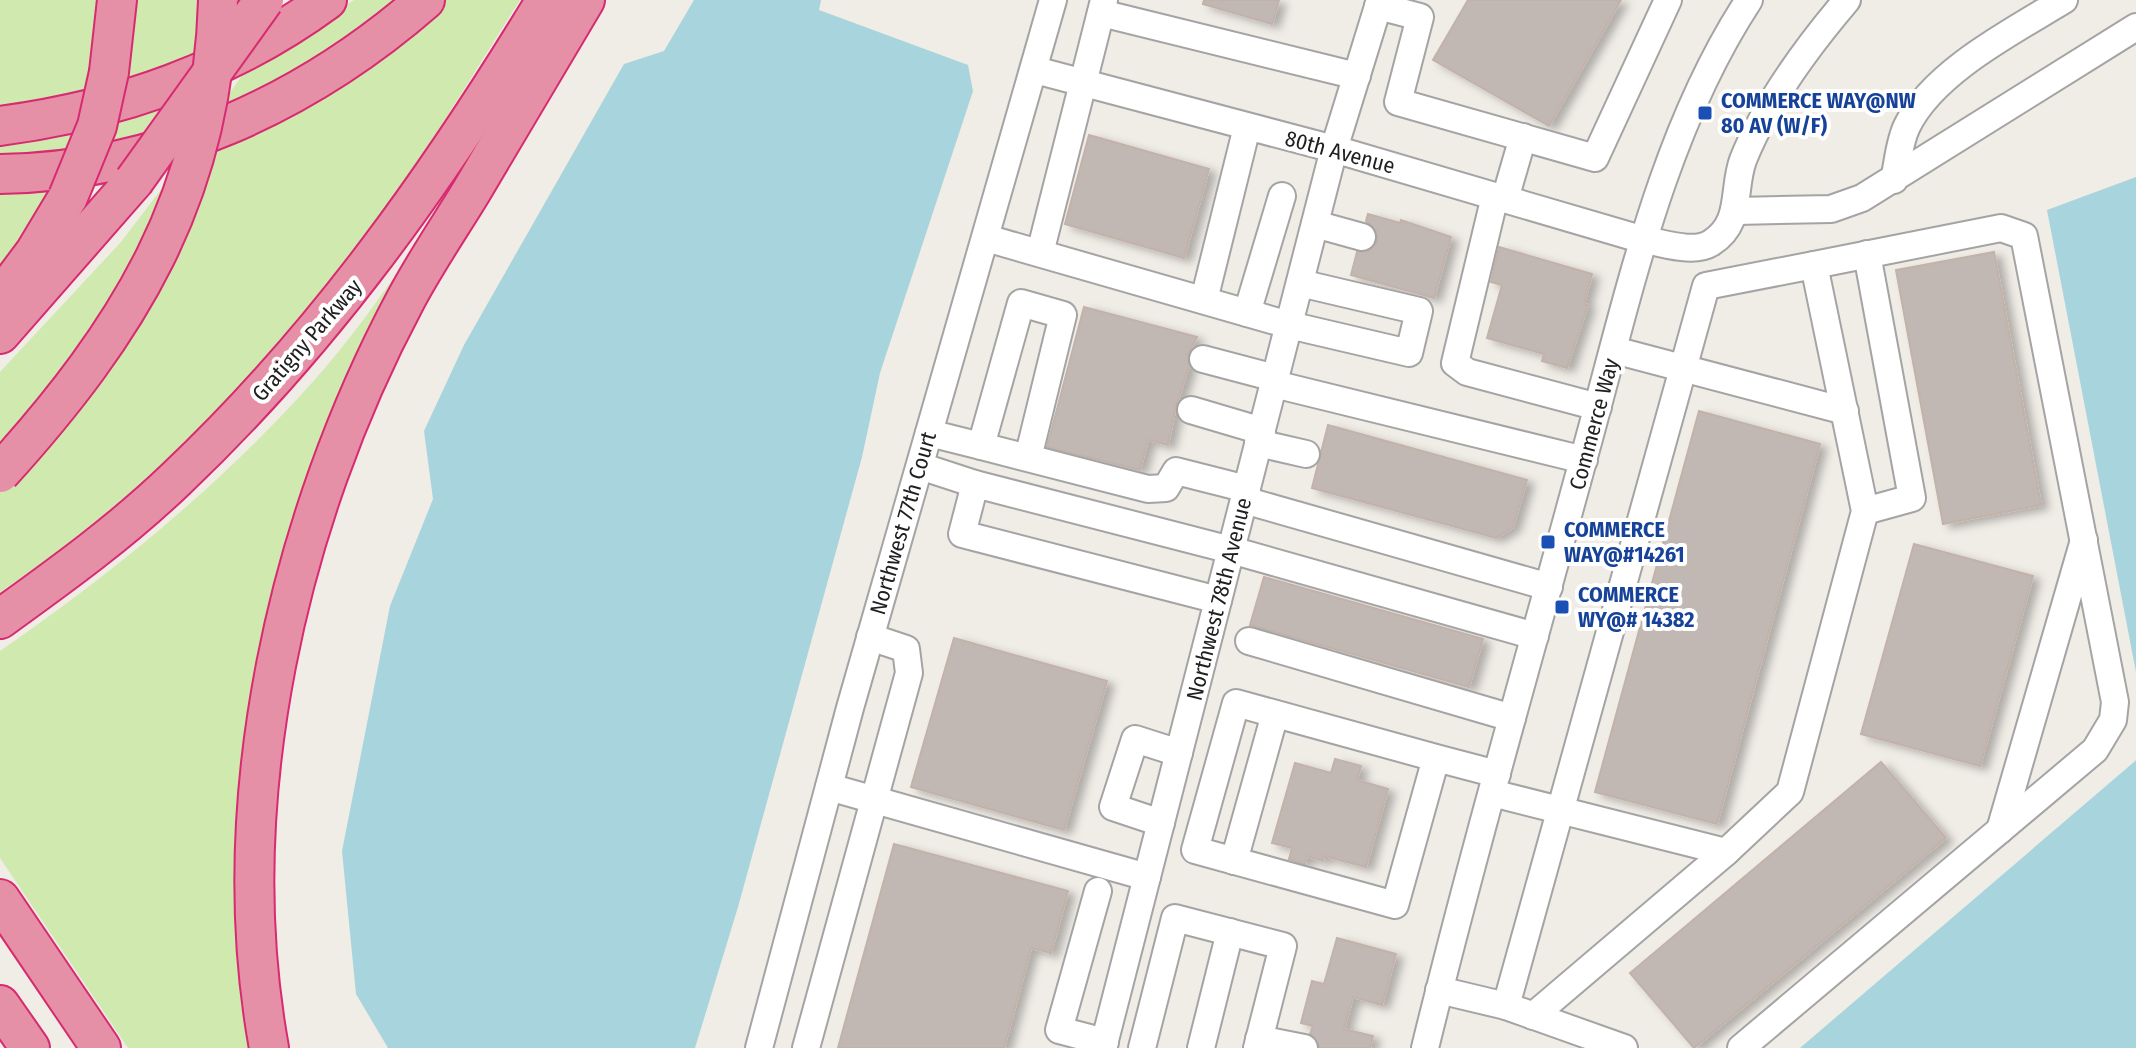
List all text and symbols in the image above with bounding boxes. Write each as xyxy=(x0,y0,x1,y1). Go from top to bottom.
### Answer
place label: COMMERCE WAY@NW 80 AV (W/F) xyxy=(1721,87,1916,139)
marker: COMMERCE WAY@NW 80 AV (W/F) xyxy=(1696,104,1714,122)
street label: 80th Avenue xyxy=(1282,124,1398,180)
street label: Gratigny Parkway xyxy=(247,273,368,407)
street label: Commerce Way xyxy=(1563,355,1625,493)
street label: Northwest 77th Court xyxy=(864,428,942,618)
street label: Northwest 78th Avenue xyxy=(1181,495,1257,703)
place label: COMMERCE WAY@#14261 xyxy=(1564,516,1684,568)
marker: COMMERCE WAY@#14261 xyxy=(1539,533,1557,551)
place label: COMMERCE WY@# 14382 xyxy=(1578,581,1695,633)
marker: COMMERCE WY@# 14382 xyxy=(1553,598,1571,616)

